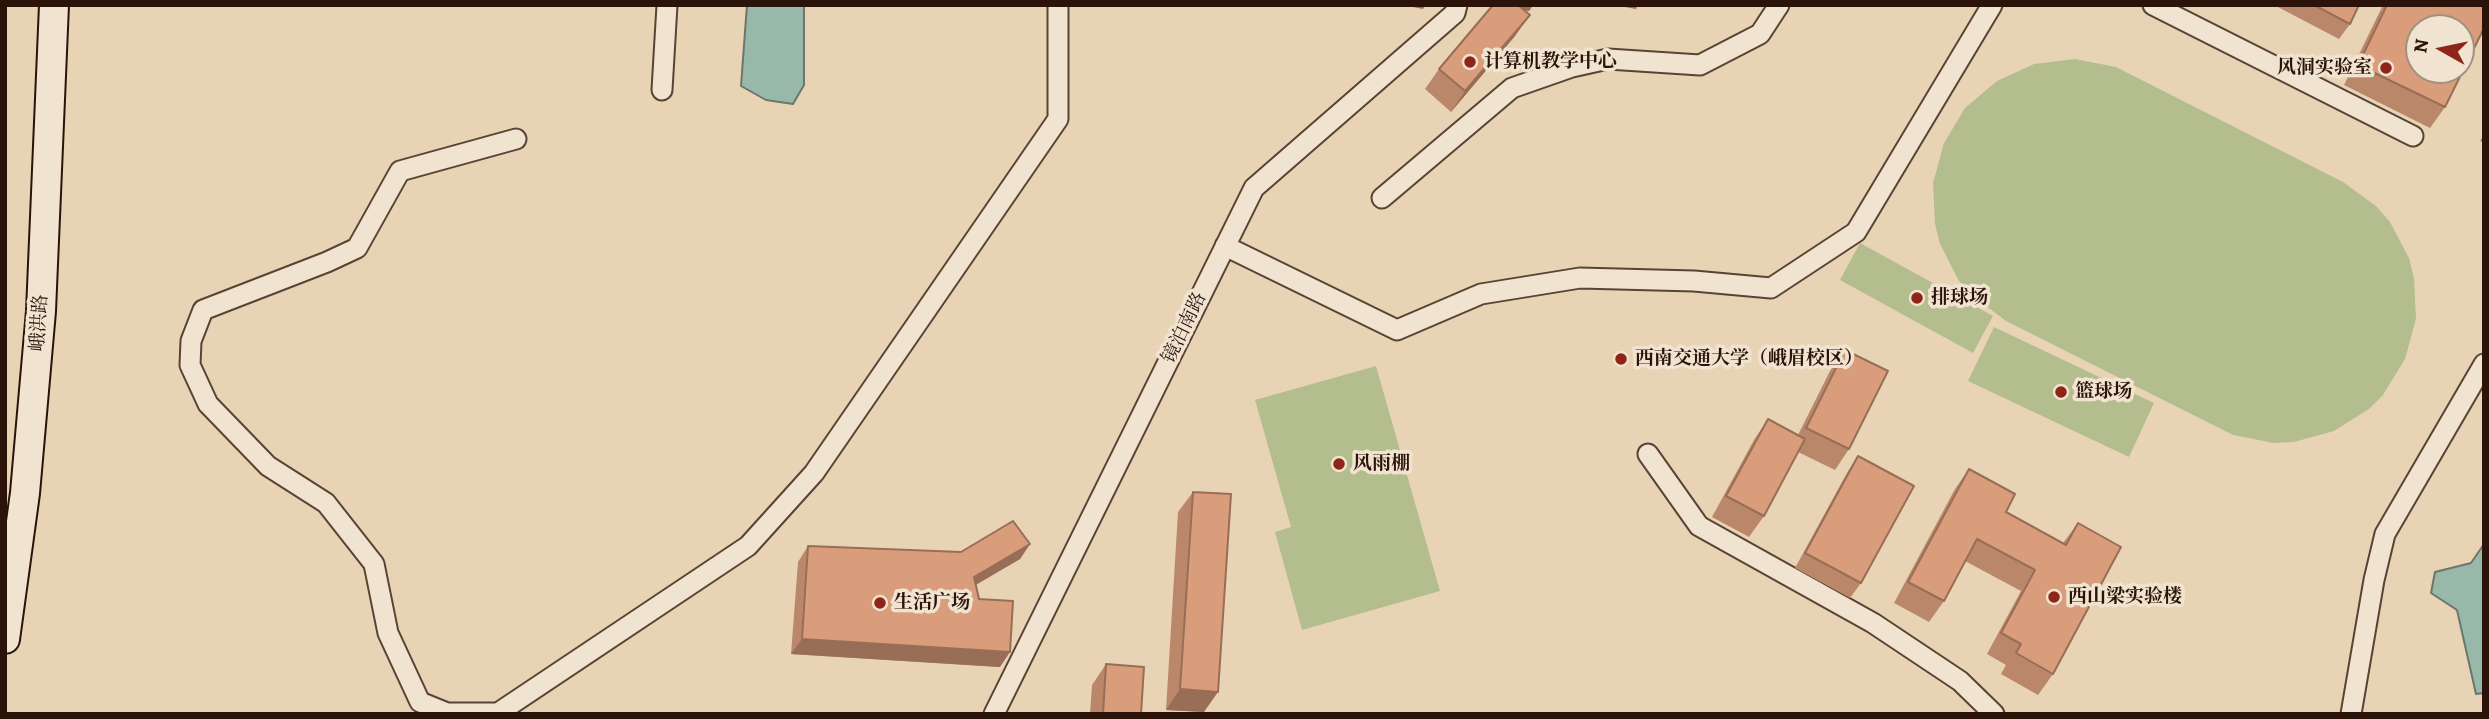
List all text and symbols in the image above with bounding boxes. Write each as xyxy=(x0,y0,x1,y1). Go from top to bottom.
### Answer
north arrow xyxy=(2405,14,2475,84)
text: N xyxy=(2407,37,2435,55)
place label: 计算机教学中心 xyxy=(1484,51,1617,73)
marker: 计算机教学中心 xyxy=(1462,54,1478,70)
place label: 风洞实验室 xyxy=(2277,57,2372,79)
marker: 风洞实验室 xyxy=(2378,60,2394,76)
place label: 排球场 xyxy=(1931,287,1988,309)
street label: 镜泊南路 xyxy=(1158,289,1212,367)
marker: 排球场 xyxy=(1909,290,1925,306)
street label: 峨洪路 xyxy=(27,294,53,352)
place label: 西南交通大学（峨眉校区） xyxy=(1635,348,1863,370)
marker: 西南交通大学（峨眉校区） xyxy=(1613,351,1629,367)
place label: 篮球场 xyxy=(2075,381,2132,403)
marker: 篮球场 xyxy=(2053,384,2069,400)
place label: 风雨棚 xyxy=(1353,453,1410,475)
marker: 风雨棚 xyxy=(1331,456,1347,472)
place label: 西山梁实验楼 xyxy=(2068,586,2182,608)
marker: 西山梁实验楼 xyxy=(2046,589,2062,605)
place label: 生活广场 xyxy=(894,592,970,614)
marker: 生活广场 xyxy=(872,595,888,611)

